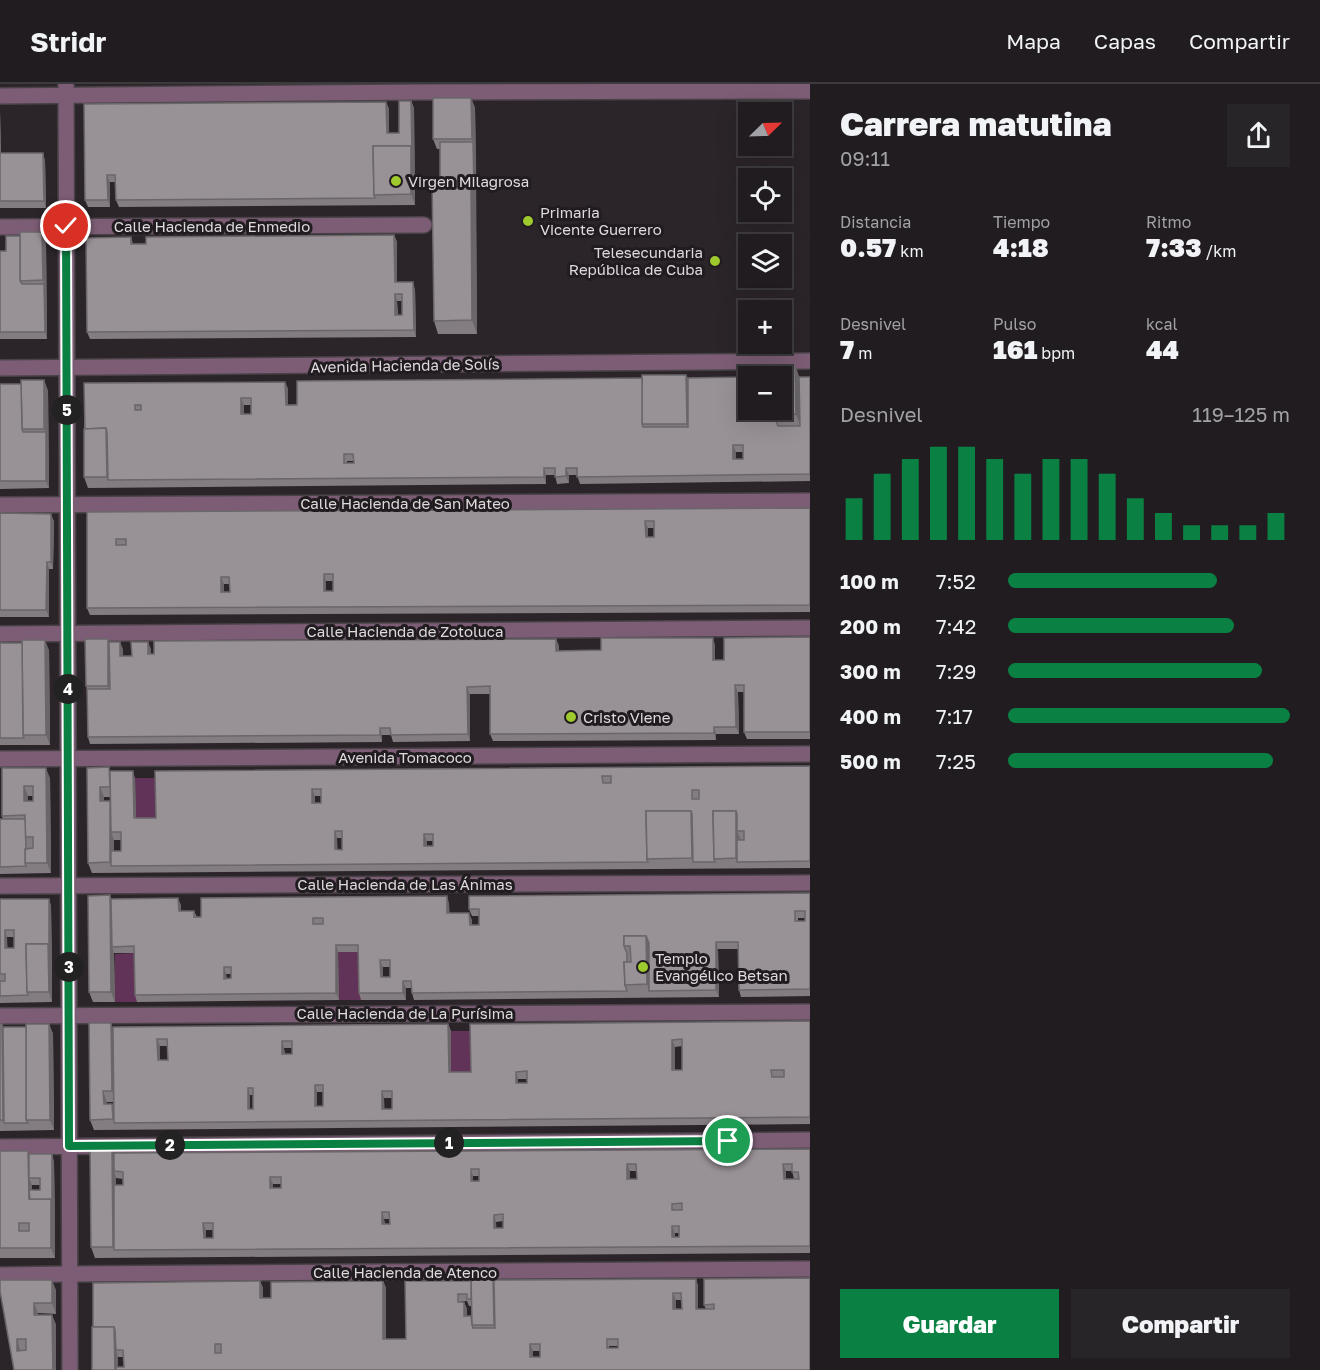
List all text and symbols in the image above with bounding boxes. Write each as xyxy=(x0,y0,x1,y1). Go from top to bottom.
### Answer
text: Stridr xyxy=(30,25,106,58)
text: Mapa xyxy=(1006,28,1061,54)
text: Capas xyxy=(1094,28,1156,54)
text: Compartir xyxy=(1189,28,1290,54)
north arrow xyxy=(738,102,792,156)
map controls xyxy=(738,102,792,420)
text: Carrera matutina xyxy=(840,104,1112,143)
button: share xyxy=(1227,104,1290,167)
text: 09:11 xyxy=(840,146,890,170)
button: locate xyxy=(738,168,792,222)
place label: Virgen Milagrosa xyxy=(408,172,529,190)
marker: Virgen Milagrosa xyxy=(389,174,403,188)
pin xyxy=(40,200,91,251)
place label: Primaria Vicente Guerrero xyxy=(540,203,662,238)
icon: check xyxy=(49,209,82,242)
text: Distancia xyxy=(840,212,911,232)
text: Tiempo xyxy=(993,212,1050,232)
text: Ritmo xyxy=(1146,212,1191,232)
marker: Primaria Vicente Guerrero xyxy=(521,214,535,228)
street label: Calle Hacienda de Enmedio xyxy=(114,217,310,235)
text: 0.57 xyxy=(840,232,896,263)
text: 4:18 xyxy=(993,232,1049,263)
text: 7:33 xyxy=(1146,232,1202,263)
button: layers xyxy=(738,234,792,288)
text: km xyxy=(896,241,924,261)
text: /km xyxy=(1202,241,1236,261)
place label: Telesecundaria República de Cuba xyxy=(569,243,703,278)
marker: Telesecundaria República de Cuba xyxy=(708,254,722,268)
button: + xyxy=(738,300,792,354)
text: Desnivel xyxy=(840,314,906,334)
text: Pulso xyxy=(993,314,1036,334)
text: kcal xyxy=(1146,314,1178,334)
text: 7 xyxy=(840,334,854,365)
text: 161 xyxy=(993,334,1037,365)
text: 44 xyxy=(1146,334,1179,365)
text: m xyxy=(854,343,872,363)
text: bpm xyxy=(1037,343,1075,363)
street label: Avenida Hacienda de Solís xyxy=(310,354,500,376)
button: − xyxy=(738,366,792,420)
pin: 5 xyxy=(52,395,82,425)
text: 5 xyxy=(62,400,72,420)
text: Desnivel xyxy=(840,402,923,426)
text: 119–125 m xyxy=(1192,402,1290,426)
street label: Calle Hacienda de San Mateo xyxy=(300,494,510,512)
text: 100 m xyxy=(840,569,899,593)
text: 7:52 xyxy=(936,569,976,593)
text: 200 m xyxy=(840,614,901,638)
text: 7:42 xyxy=(936,614,976,638)
street label: Calle Hacienda de Zotoluca xyxy=(307,622,503,640)
text: 300 m xyxy=(840,659,901,683)
text: 7:29 xyxy=(936,659,976,683)
pin: 4 xyxy=(53,674,83,704)
text: 4 xyxy=(63,679,73,699)
text: 400 m xyxy=(840,704,901,728)
text: 7:17 xyxy=(936,704,973,728)
place label: Cristo Viene xyxy=(583,708,671,726)
marker: Cristo Viene xyxy=(564,710,578,724)
street label: Avenida Tomacoco xyxy=(338,748,472,766)
text: 500 m xyxy=(840,749,901,773)
text: 7:25 xyxy=(936,749,976,773)
street label: Calle Hacienda de Las Ánimas xyxy=(297,875,513,893)
place label: Templo Evangélico Betsan xyxy=(655,949,788,984)
pin: 3 xyxy=(54,952,84,982)
text: 3 xyxy=(64,957,74,977)
marker: Templo Evangélico Betsan xyxy=(636,960,650,974)
street label: Calle Hacienda de La Purísima xyxy=(296,1004,514,1022)
pin xyxy=(702,1115,753,1166)
icon: arrive xyxy=(711,1124,744,1157)
pin: 1 xyxy=(434,1128,464,1158)
pin: 2 xyxy=(155,1130,185,1160)
text: 1 xyxy=(445,1133,453,1153)
text: 2 xyxy=(165,1135,175,1155)
street label: Calle Hacienda de Atenco xyxy=(313,1263,497,1281)
button: Guardar xyxy=(840,1289,1059,1358)
button: Compartir xyxy=(1071,1289,1290,1358)

